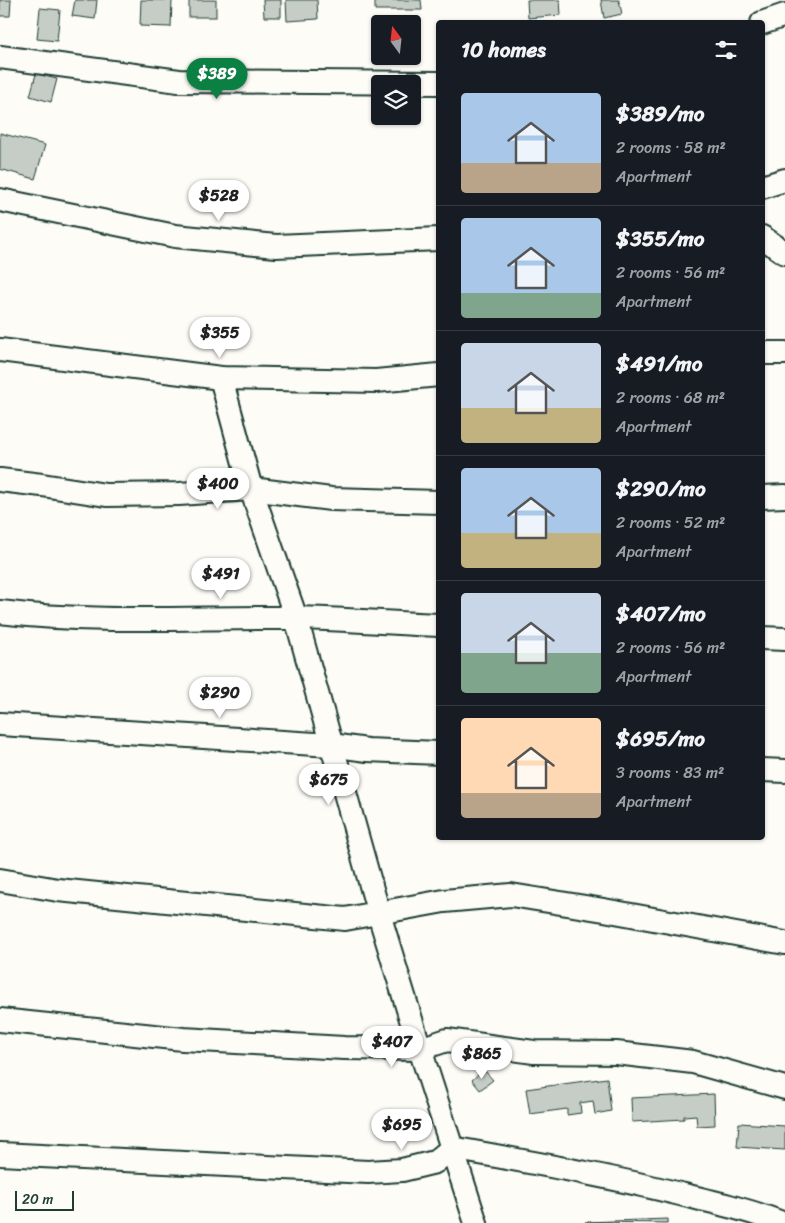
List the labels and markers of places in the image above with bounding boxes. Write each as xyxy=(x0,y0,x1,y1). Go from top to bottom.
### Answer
pin: $389 xyxy=(187,58,247,100)
pin: $528 xyxy=(189,180,249,222)
pin: $355 xyxy=(190,316,250,359)
pin: $400 xyxy=(188,468,248,510)
pin: $491 xyxy=(191,558,251,600)
pin: $290 xyxy=(190,676,250,719)
pin: $675 xyxy=(299,764,359,806)
pin: $407 xyxy=(362,1026,422,1068)
pin: $865 xyxy=(452,1038,512,1080)
pin: $695 xyxy=(372,1108,432,1151)

